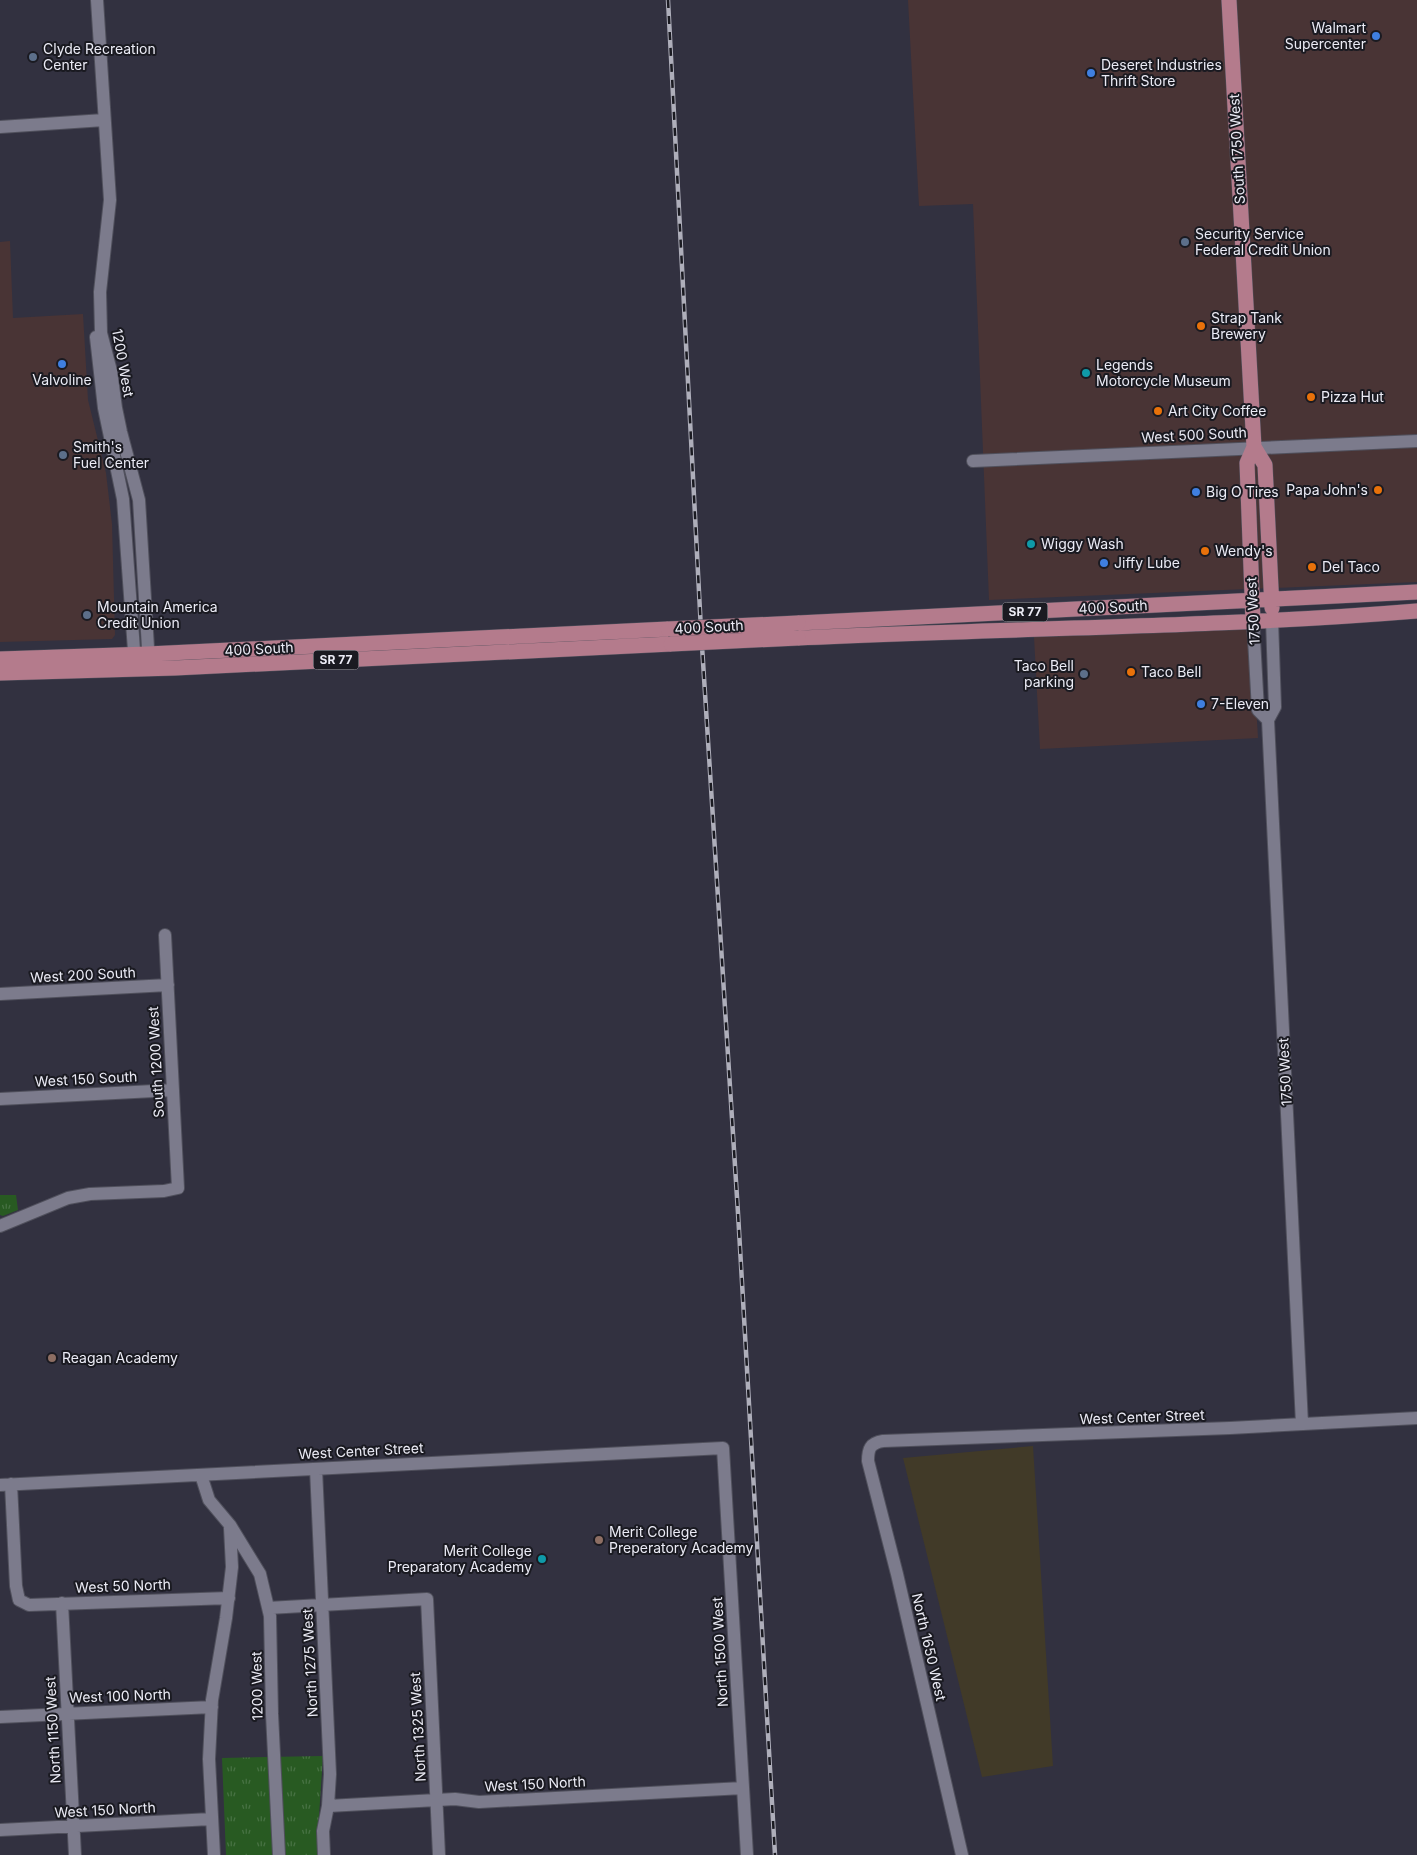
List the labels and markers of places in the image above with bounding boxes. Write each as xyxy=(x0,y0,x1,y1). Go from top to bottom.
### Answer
place label: Walmart Supercenter xyxy=(1285,19,1366,52)
marker: Walmart Supercenter xyxy=(1370,30,1382,42)
place label: Clyde Recreation Center xyxy=(43,40,156,73)
marker: Clyde Recreation Center xyxy=(27,51,39,63)
place label: Deseret Industries Thrift Store xyxy=(1101,56,1222,89)
marker: Deseret Industries Thrift Store xyxy=(1085,67,1097,79)
place label: Security Service Federal Credit Union xyxy=(1195,225,1331,258)
marker: Security Service Federal Credit Union xyxy=(1179,236,1191,248)
place label: Strap Tank Brewery xyxy=(1211,309,1282,342)
marker: Strap Tank Brewery xyxy=(1195,320,1207,332)
place label: Legends Motorcycle Museum xyxy=(1096,356,1231,389)
marker: Valvoline xyxy=(56,358,68,370)
marker: Legends Motorcycle Museum xyxy=(1080,367,1092,379)
place label: Valvoline xyxy=(32,371,92,388)
place label: Pizza Hut xyxy=(1321,388,1384,405)
marker: Pizza Hut xyxy=(1305,391,1317,403)
place label: Art City Coffee xyxy=(1168,402,1266,419)
marker: Art City Coffee xyxy=(1152,405,1164,417)
place label: Smith's Fuel Center xyxy=(73,438,149,471)
marker: Smith's Fuel Center xyxy=(57,449,69,461)
place label: Papa John's xyxy=(1286,481,1368,498)
place label: Big O Tires xyxy=(1206,483,1279,500)
marker: Papa John's xyxy=(1372,484,1384,496)
marker: Big O Tires xyxy=(1190,486,1202,498)
place label: Wiggy Wash xyxy=(1041,535,1124,552)
marker: Wiggy Wash xyxy=(1025,538,1037,550)
place label: Wendy's xyxy=(1215,542,1273,559)
marker: Wendy's xyxy=(1199,545,1211,557)
place label: Jiffy Lube xyxy=(1114,554,1180,571)
marker: Jiffy Lube xyxy=(1098,557,1110,569)
place label: Del Taco xyxy=(1322,558,1380,575)
marker: Del Taco xyxy=(1306,561,1318,573)
place label: Mountain America Credit Union xyxy=(97,598,218,631)
marker: Mountain America Credit Union xyxy=(81,609,93,621)
place label: Taco Bell parking xyxy=(1014,657,1074,690)
place label: Taco Bell xyxy=(1141,663,1201,680)
marker: Taco Bell xyxy=(1125,666,1137,678)
marker: Taco Bell parking xyxy=(1078,668,1090,680)
place label: 7-Eleven xyxy=(1211,695,1269,712)
marker: 7-Eleven xyxy=(1195,698,1207,710)
place label: Reagan Academy xyxy=(62,1349,178,1366)
marker: Reagan Academy xyxy=(46,1352,58,1364)
place label: Merit College Preperatory Academy xyxy=(609,1523,754,1556)
marker: Merit College Preperatory Academy xyxy=(593,1534,605,1546)
place label: Merit College Preparatory Academy xyxy=(388,1542,532,1575)
marker: Merit College Preparatory Academy xyxy=(536,1553,548,1565)

